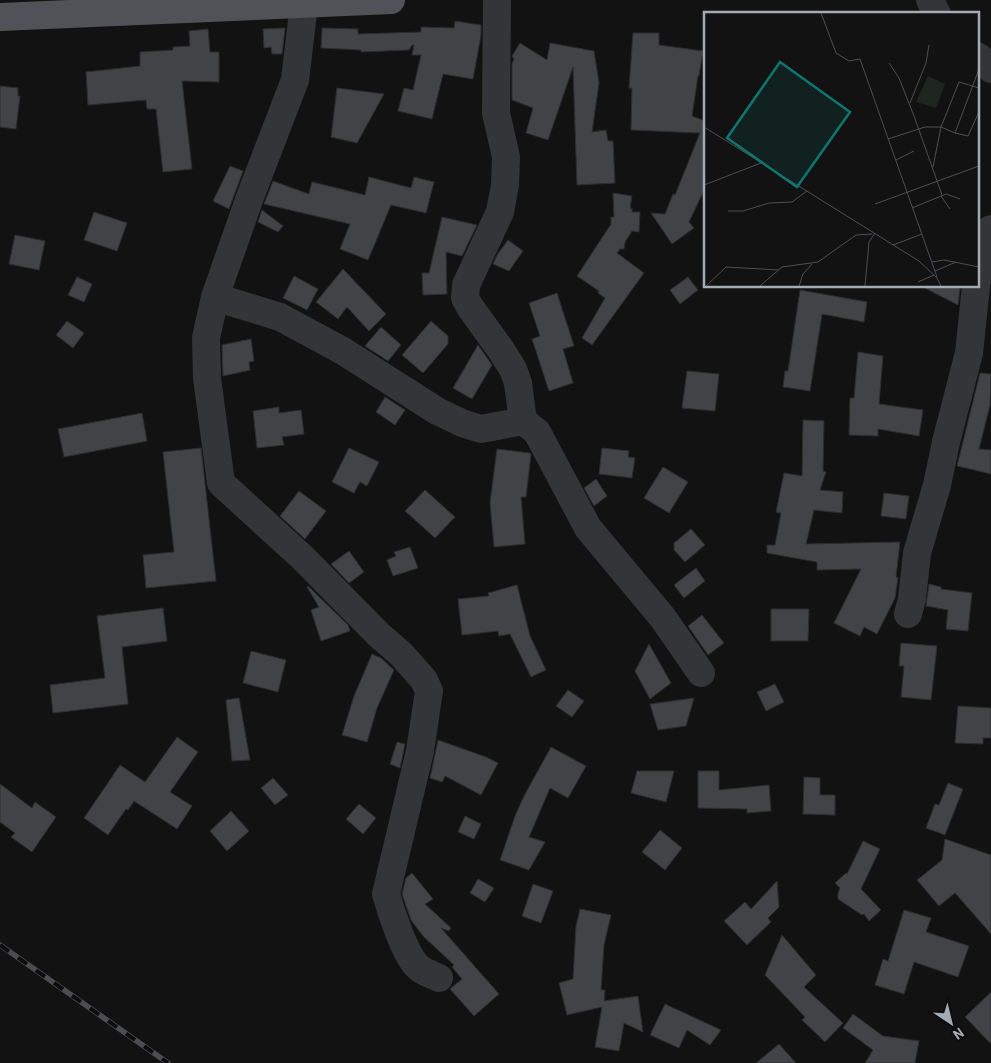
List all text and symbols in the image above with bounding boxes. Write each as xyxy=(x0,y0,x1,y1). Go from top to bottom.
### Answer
inset map xyxy=(704,12,978,288)
north arrow xyxy=(926,998,976,1048)
text: N xyxy=(950,1024,967,1044)

